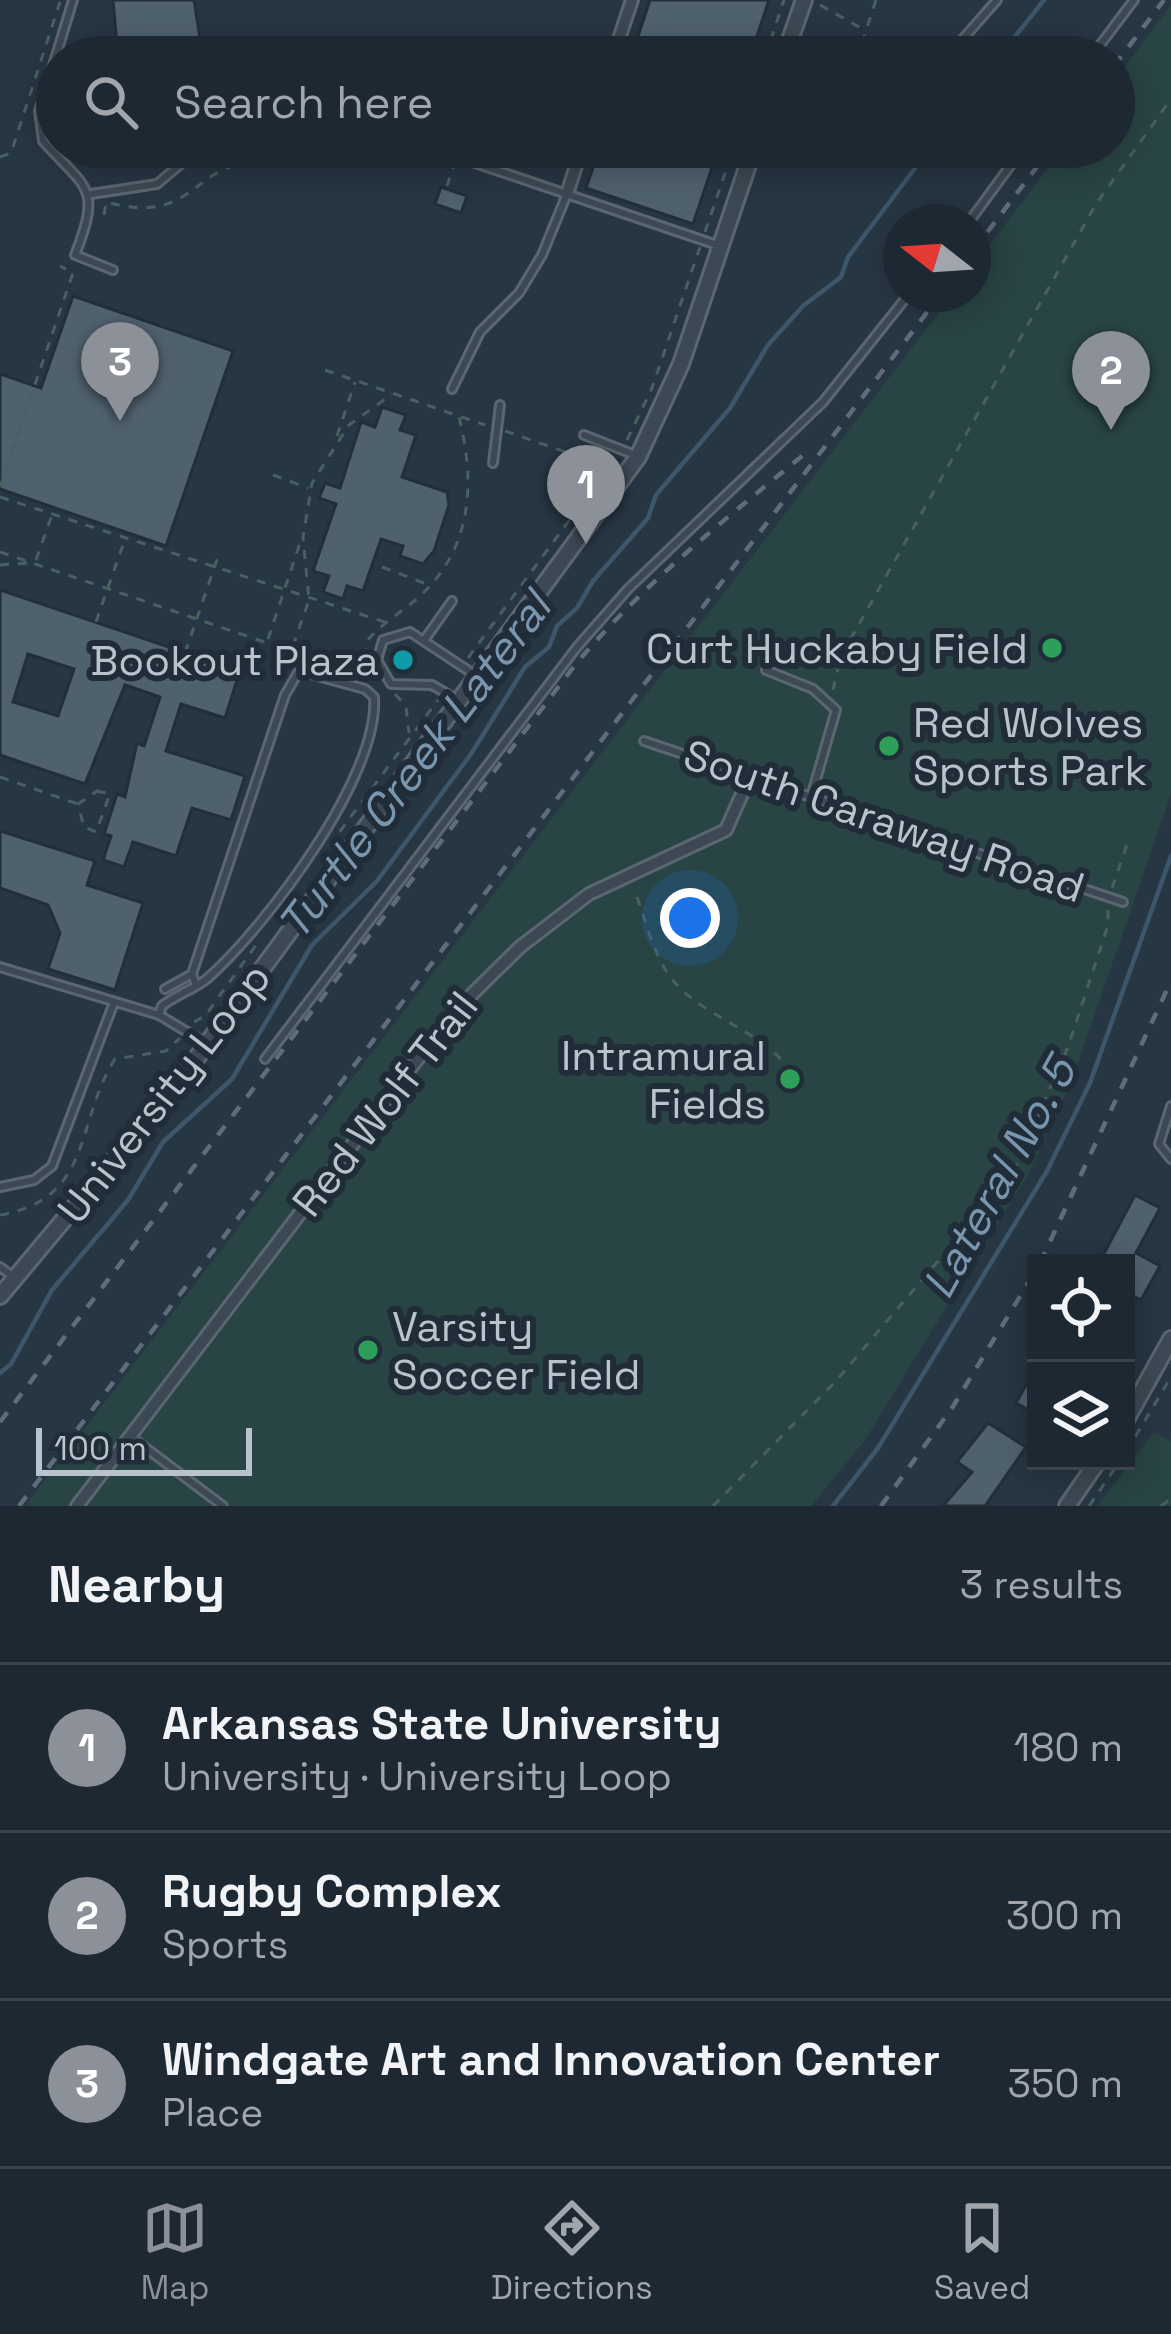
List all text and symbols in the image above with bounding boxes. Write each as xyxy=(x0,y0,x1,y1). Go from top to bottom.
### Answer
search box xyxy=(36,36,1135,168)
icon: search xyxy=(78,69,144,135)
text: Search here xyxy=(174,74,433,131)
north arrow xyxy=(883,204,991,312)
pin: 3 xyxy=(81,322,159,421)
pin: 2 xyxy=(1072,331,1150,430)
pin: 1 xyxy=(547,445,625,544)
water label: Turtle Creek Lateral xyxy=(265,577,566,951)
place label: Curt Huckaby Field xyxy=(646,622,1028,675)
place label: Bookout Plaza xyxy=(90,634,379,687)
marker: Curt Huckaby Field xyxy=(1039,635,1065,661)
marker: Bookout Plaza xyxy=(390,647,416,673)
place label: Red Wolves Sports Park xyxy=(913,696,1147,797)
street label: South Caraway Road xyxy=(677,728,1091,914)
marker: Red Wolves Sports Park xyxy=(876,733,902,759)
your location xyxy=(660,888,720,948)
street label: University Loop xyxy=(46,952,282,1234)
street label: Red Wolf Trail xyxy=(281,981,489,1227)
place label: Intramural Fields xyxy=(561,1029,766,1130)
water label: Lateral No. 5 xyxy=(910,1043,1091,1308)
marker: Intramural Fields xyxy=(777,1066,803,1092)
map controls xyxy=(1027,1254,1135,1470)
button: locate xyxy=(1027,1254,1135,1362)
place label: Varsity Soccer Field xyxy=(392,1300,641,1401)
marker: Varsity Soccer Field xyxy=(355,1337,381,1363)
button: layers xyxy=(1027,1362,1135,1470)
scale bar xyxy=(36,1422,252,1475)
text: 100 m xyxy=(54,1428,147,1470)
text: Nearby xyxy=(48,1552,225,1617)
text: 3 results xyxy=(960,1560,1123,1609)
text: Arkansas State University xyxy=(162,1695,722,1752)
text: 1 xyxy=(78,1723,96,1772)
text: 180 m xyxy=(1014,1723,1123,1772)
text: University · University Loop xyxy=(162,1752,672,1801)
text: Rugby Complex xyxy=(162,1863,502,1920)
text: 2 xyxy=(75,1891,99,1940)
text: 300 m xyxy=(1006,1891,1123,1940)
text: Sports xyxy=(162,1920,288,1969)
text: Windgate Art and Innovation Center xyxy=(162,2031,940,2088)
text: 3 xyxy=(75,2059,99,2108)
text: 350 m xyxy=(1008,2059,1123,2108)
text: Place xyxy=(162,2088,263,2137)
tab: Map xyxy=(141,2195,209,2309)
tab: Directions xyxy=(491,2195,653,2309)
tab: Saved xyxy=(934,2195,1030,2309)

